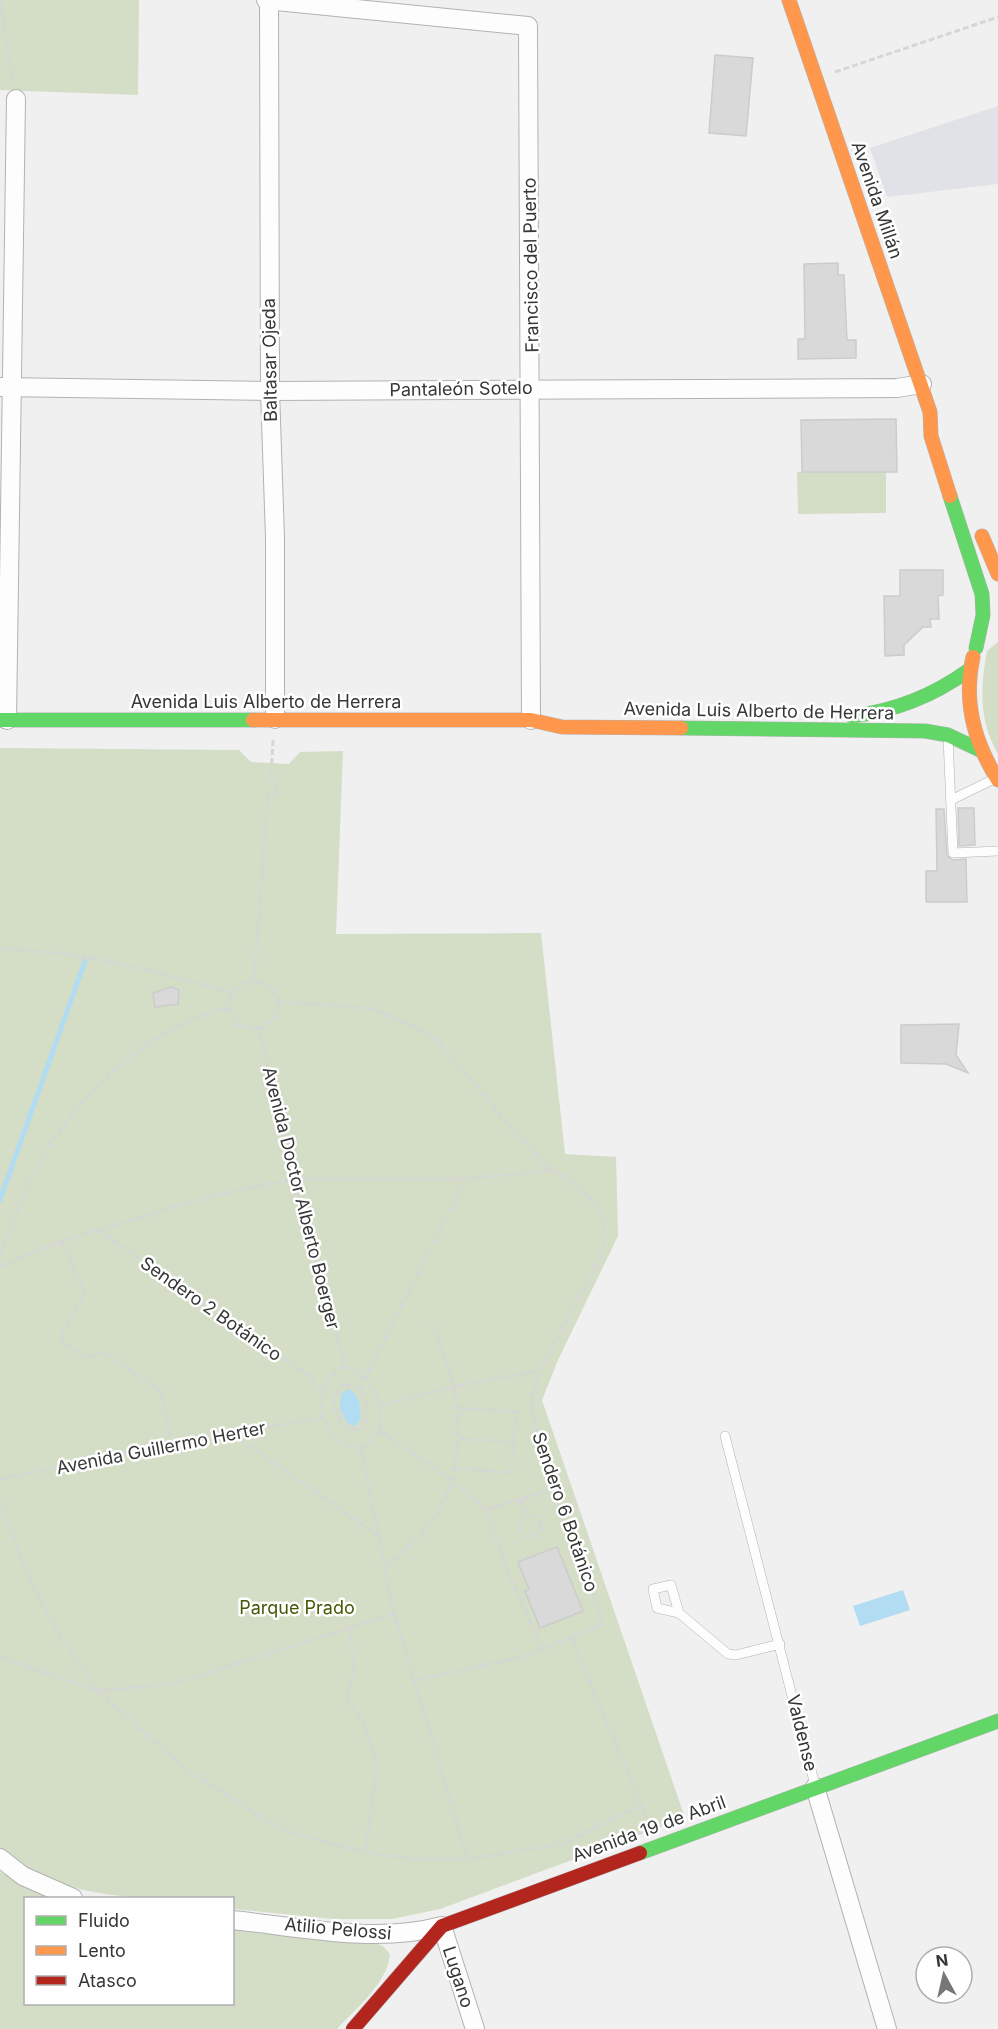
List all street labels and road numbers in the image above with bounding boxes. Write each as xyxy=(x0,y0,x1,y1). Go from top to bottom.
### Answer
street label: Avenida Millán xyxy=(848,138,907,261)
street label: Francisco del Puerto xyxy=(518,177,543,353)
street label: Baltasar Ojeda xyxy=(258,298,281,422)
street label: Pantaleón Sotelo xyxy=(389,377,533,400)
street label: Avenida Luis Alberto de Herrera xyxy=(131,691,401,712)
street label: Avenida Luis Alberto de Herrera xyxy=(624,698,895,723)
street label: Avenida Doctor Alberto Boerger xyxy=(259,1064,344,1332)
street label: Sendero 2 Botánico xyxy=(137,1252,286,1365)
street label: Avenida Guillermo Herter xyxy=(54,1417,268,1478)
street label: Sendero 6 Botánico xyxy=(528,1429,603,1594)
street label: Valdense xyxy=(783,1692,822,1773)
street label: Avenida 19 de Abril xyxy=(569,1791,729,1866)
street label: Atilio Pelossi xyxy=(284,1913,392,1944)
street label: Lugano xyxy=(439,1943,478,2010)

